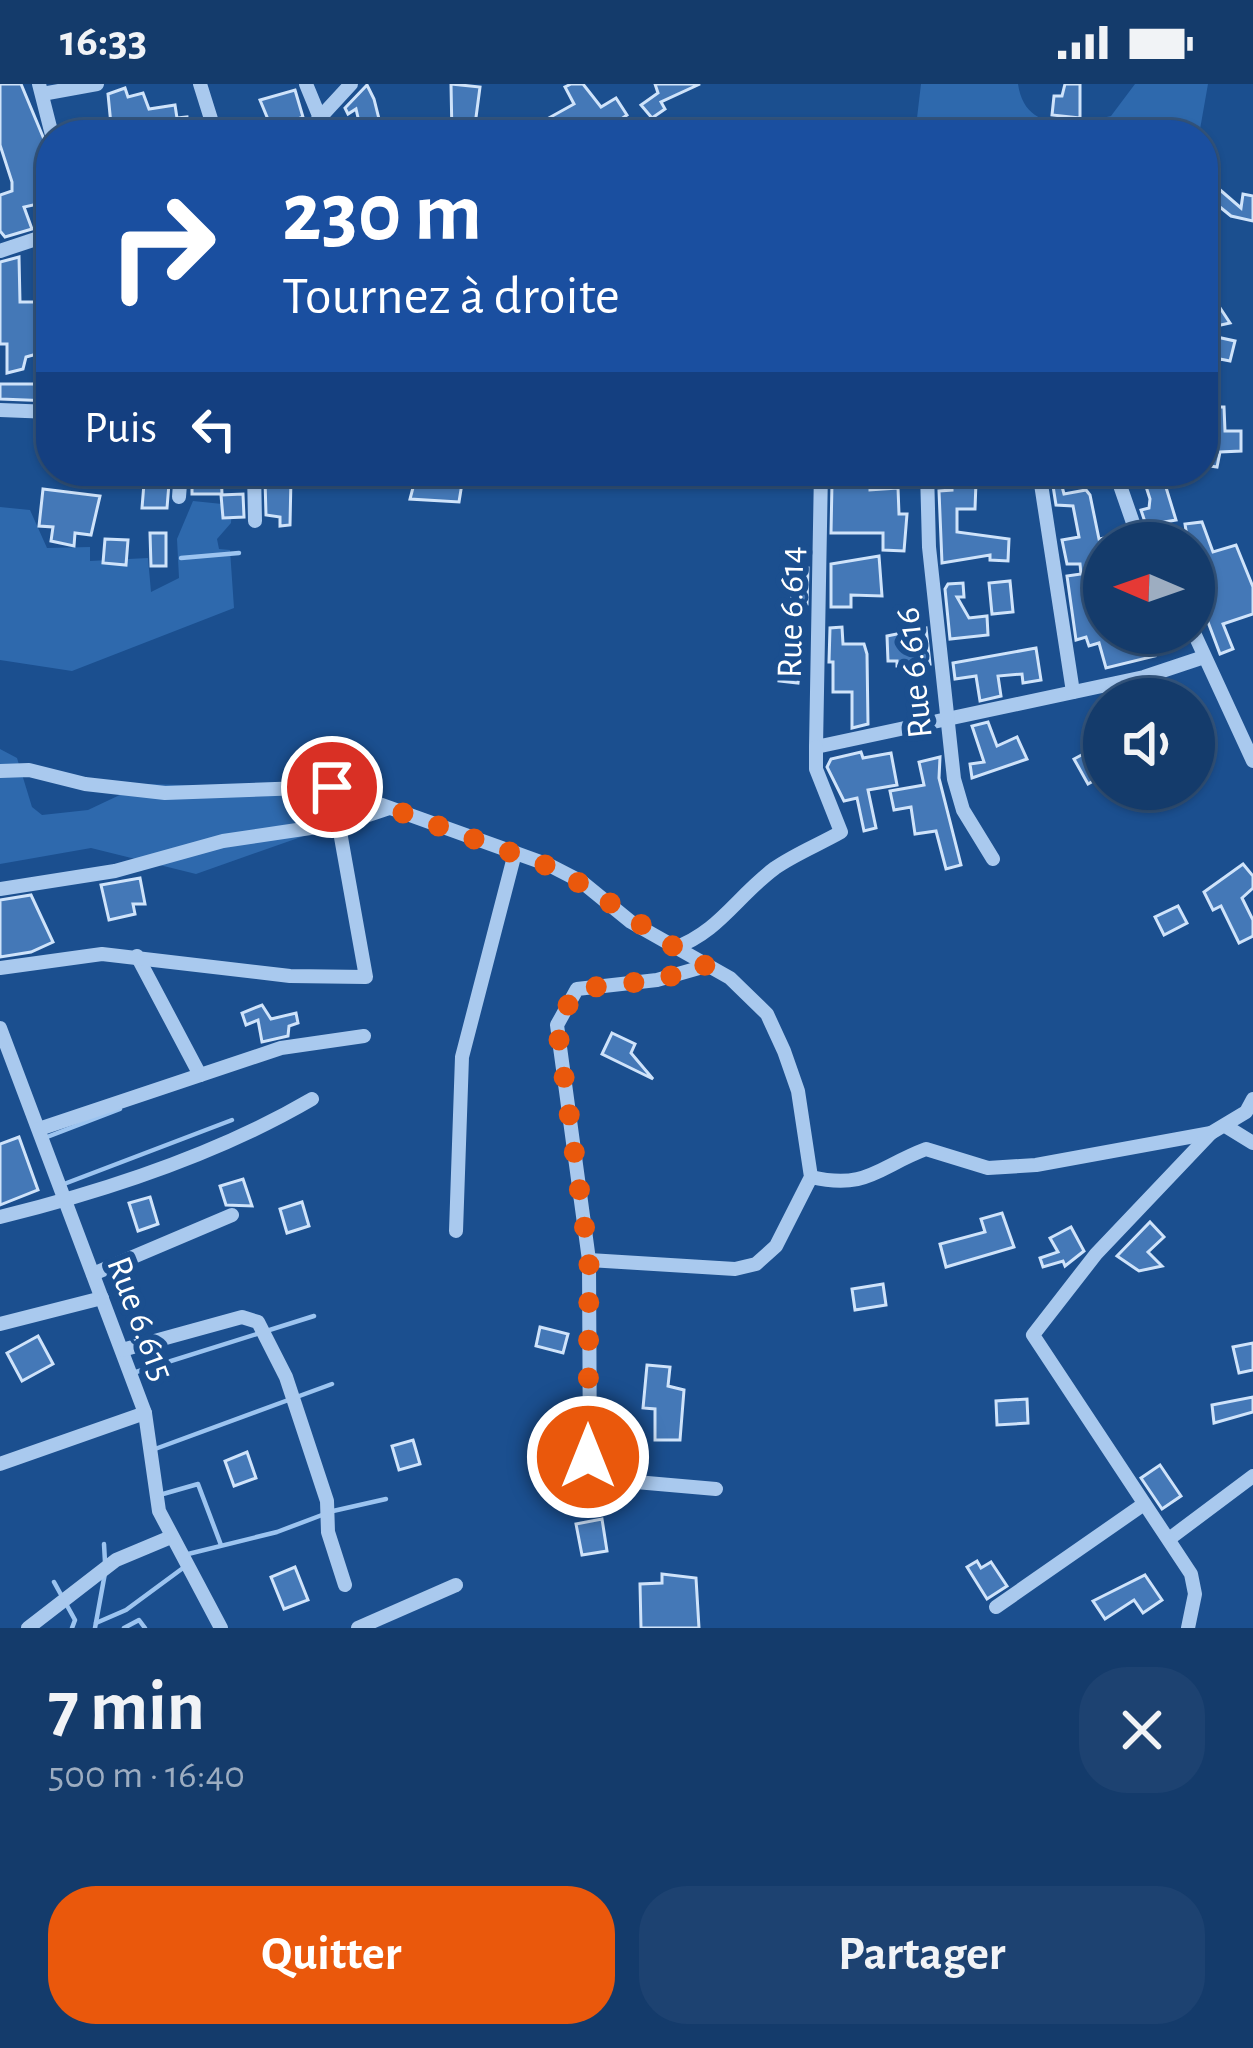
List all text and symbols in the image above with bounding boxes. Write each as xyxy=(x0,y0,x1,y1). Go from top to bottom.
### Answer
text: 16:33 xyxy=(60,19,147,64)
icon: right xyxy=(84,168,240,324)
text: 230 m xyxy=(282,172,482,256)
text: Tournez à droite xyxy=(282,270,620,324)
icon: left xyxy=(181,396,247,462)
text: Puis xyxy=(84,406,157,451)
north arrow xyxy=(1083,522,1215,654)
map controls xyxy=(1083,522,1215,810)
street label: Rue 6.614 xyxy=(772,546,810,678)
street label: Rue 6.616 xyxy=(889,606,939,740)
button: sound xyxy=(1083,678,1215,810)
pin xyxy=(281,736,383,838)
icon: arrive xyxy=(299,754,365,820)
street label: Rue 6.615 xyxy=(100,1252,180,1386)
position arrow xyxy=(525,1394,651,1520)
button: close xyxy=(1079,1667,1205,1793)
text: 7 min xyxy=(48,1671,205,1743)
text: 500 m · 16:40 xyxy=(48,1756,245,1795)
button: Quitter xyxy=(48,1886,615,2024)
button: Partager xyxy=(639,1886,1205,2024)

